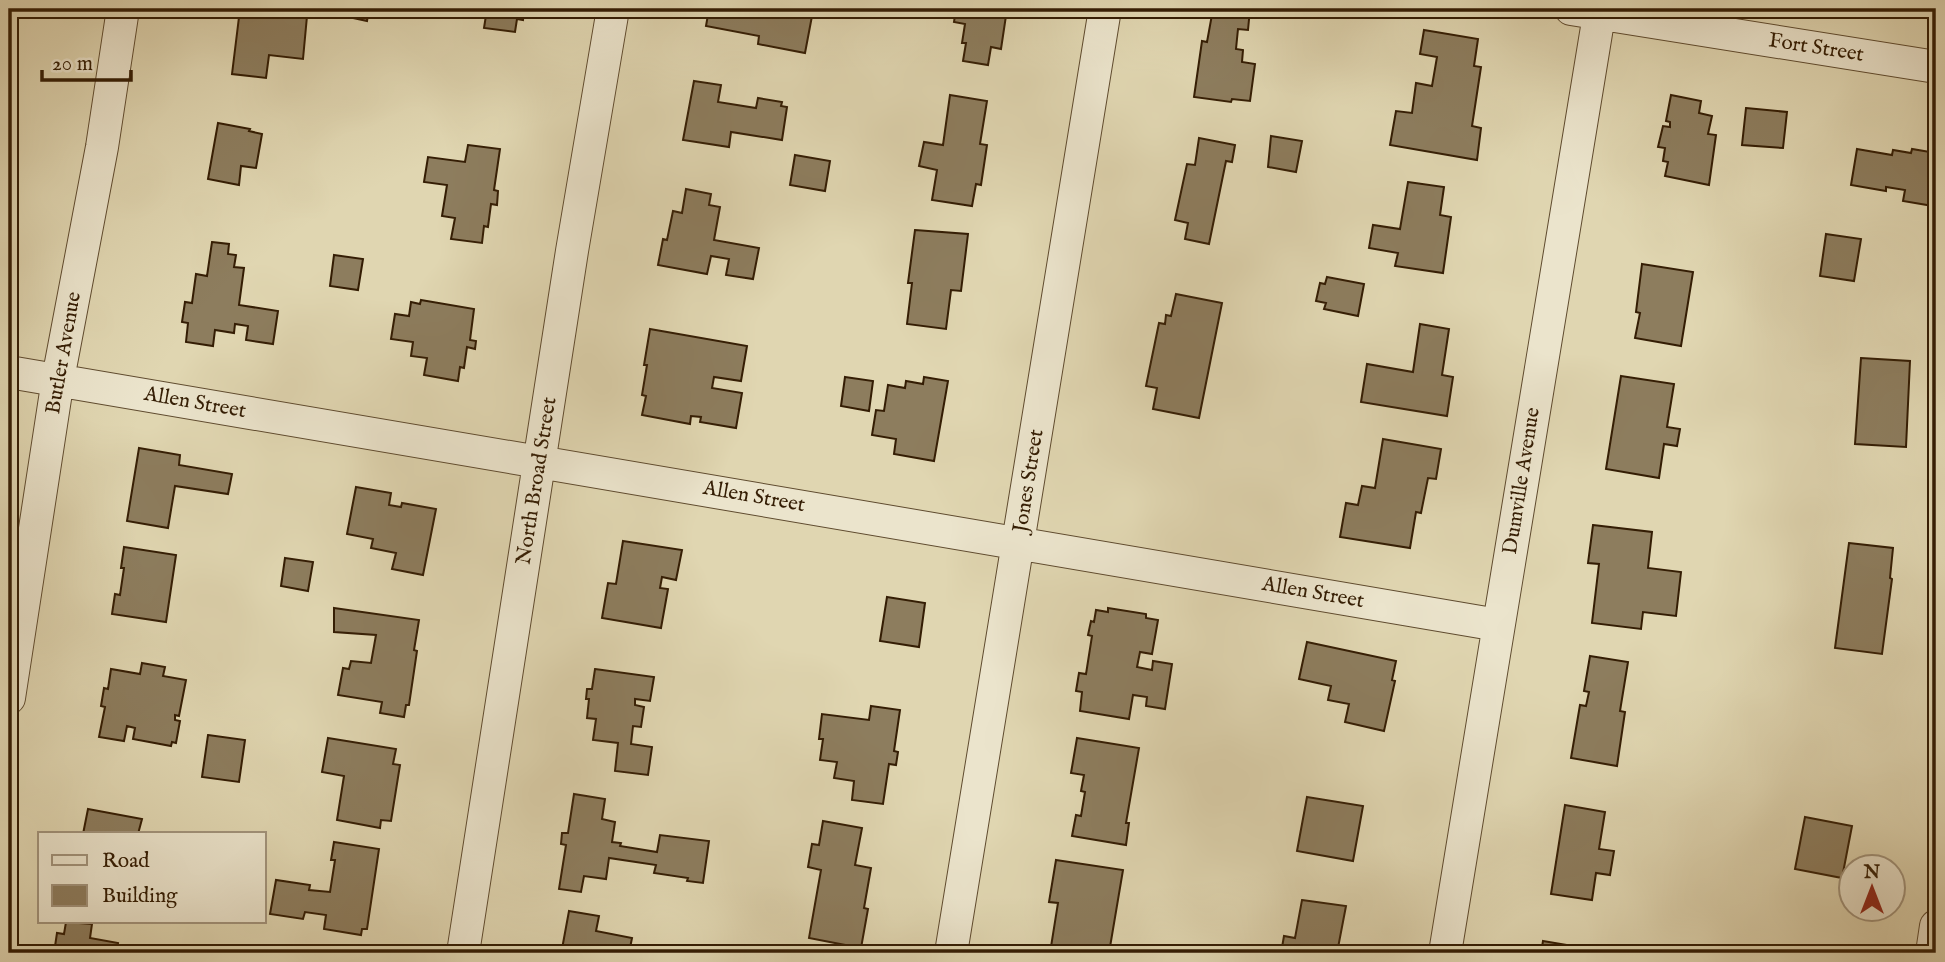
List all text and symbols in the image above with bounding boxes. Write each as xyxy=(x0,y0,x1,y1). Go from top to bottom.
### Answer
street label: Fort Street xyxy=(1766,27,1866,69)
scale bar xyxy=(42,38,131,82)
text: 20 m xyxy=(52,51,93,78)
street label: Butler Avenue xyxy=(40,289,88,416)
street label: Allen Street xyxy=(141,381,248,425)
street label: North Broad Street xyxy=(510,395,564,567)
street label: Dumville Avenue xyxy=(1497,405,1547,556)
street label: Jones Street xyxy=(1007,427,1050,537)
street label: Allen Street xyxy=(700,475,807,519)
street label: Allen Street xyxy=(1259,571,1366,615)
legend xyxy=(38,832,266,923)
text: Road xyxy=(102,848,150,875)
north arrow xyxy=(1836,853,1906,923)
text: N xyxy=(1863,861,1881,885)
text: Building xyxy=(102,883,178,910)

